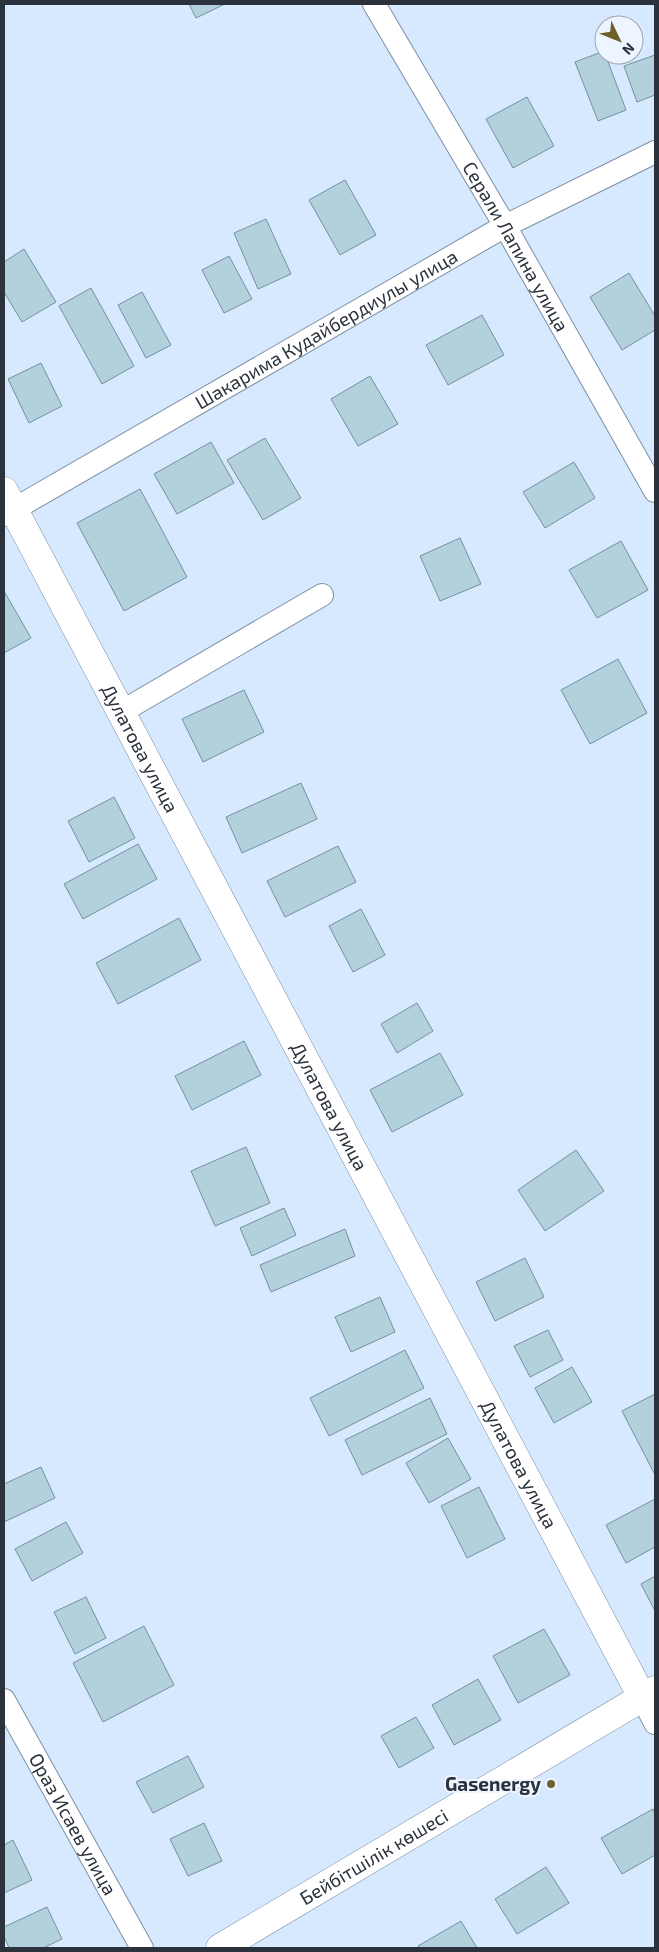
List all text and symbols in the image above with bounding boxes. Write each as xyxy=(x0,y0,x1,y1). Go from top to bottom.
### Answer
north arrow xyxy=(594,15,644,65)
text: N xyxy=(619,40,639,59)
street label: Серали Лапина улица xyxy=(458,157,574,335)
street label: Шакарима Кудайбердиулы улица xyxy=(191,244,461,413)
street label: Дулатова улица xyxy=(97,680,184,816)
street label: Дулатова улица xyxy=(287,1038,373,1174)
street label: Дулатова улица xyxy=(476,1396,563,1532)
street label: Ораз Исаев улица xyxy=(25,1749,122,1899)
place label: Gasenergy xyxy=(445,1772,541,1796)
marker: Gasenergy xyxy=(545,1778,557,1790)
street label: Бейбітшілік көшесі xyxy=(295,1803,452,1909)

